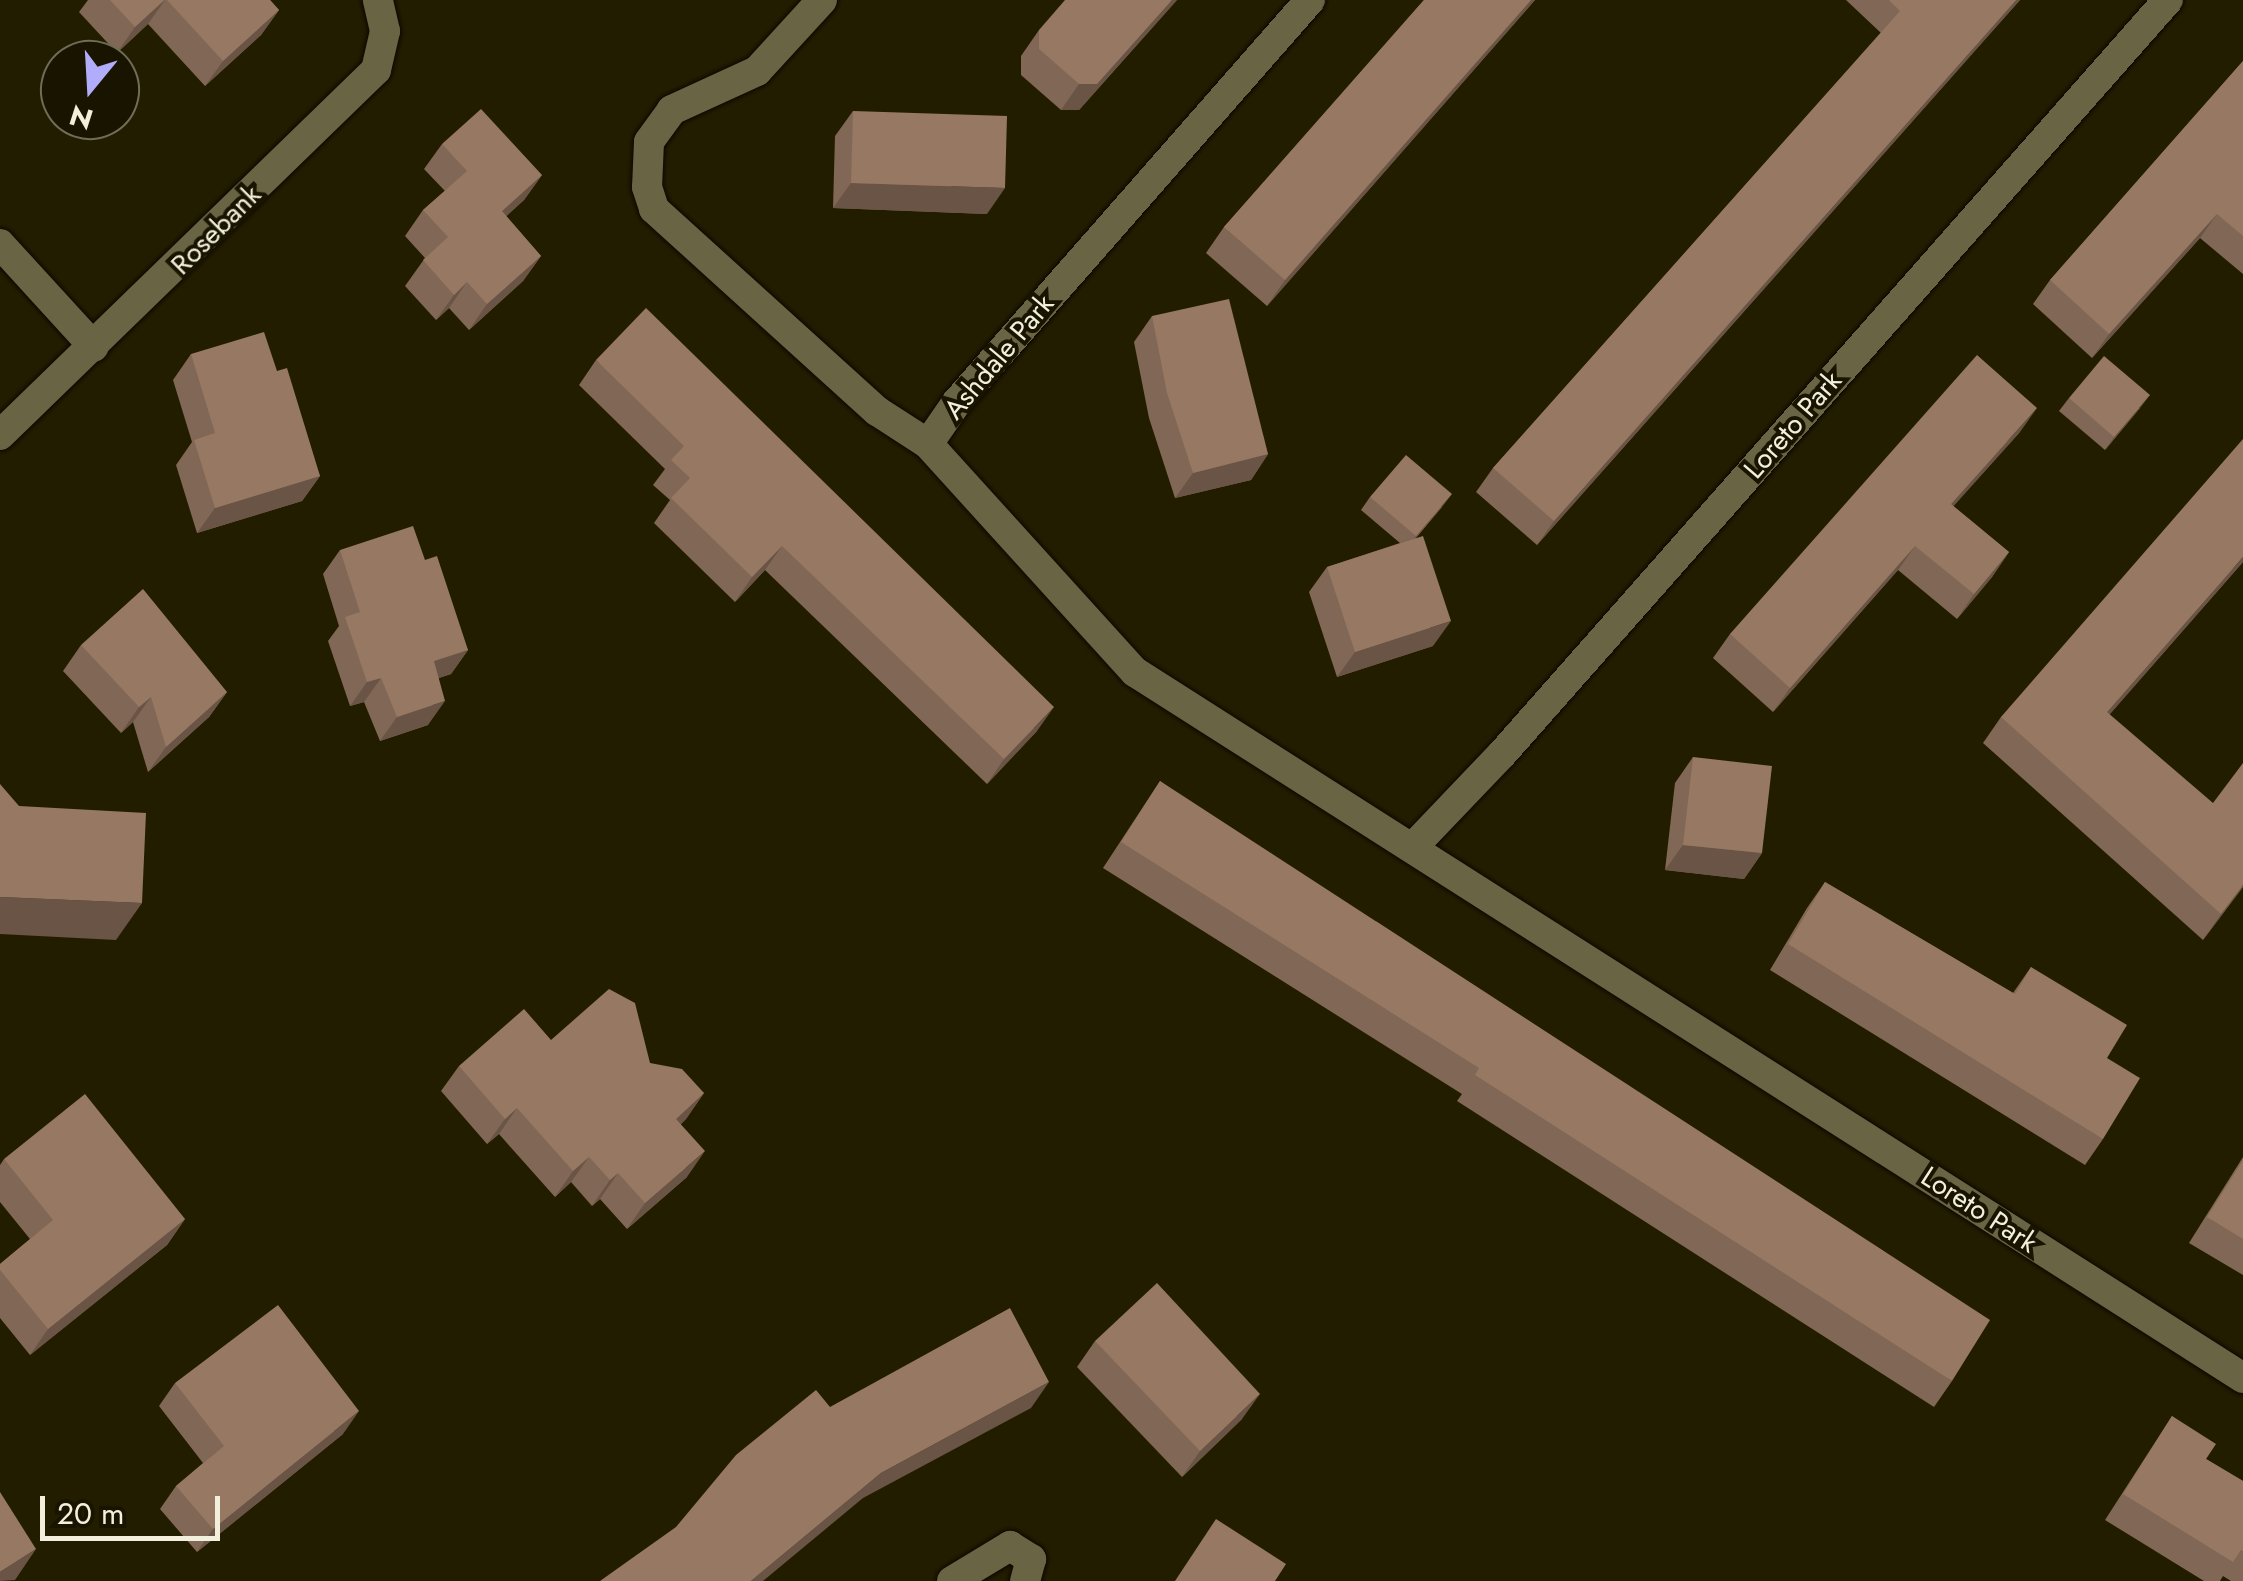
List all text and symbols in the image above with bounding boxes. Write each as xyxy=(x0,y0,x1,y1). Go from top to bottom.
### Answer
north arrow xyxy=(40,40,140,140)
text: N xyxy=(64,94,98,140)
street label: Rosebank xyxy=(164,178,268,282)
street label: Ashdale Park xyxy=(937,288,1061,426)
street label: Loreto Park xyxy=(1737,364,1849,486)
street label: Loreto Park xyxy=(1915,1160,2043,1260)
scale bar xyxy=(45,1476,225,1538)
text: 20 m xyxy=(57,1492,124,1535)

